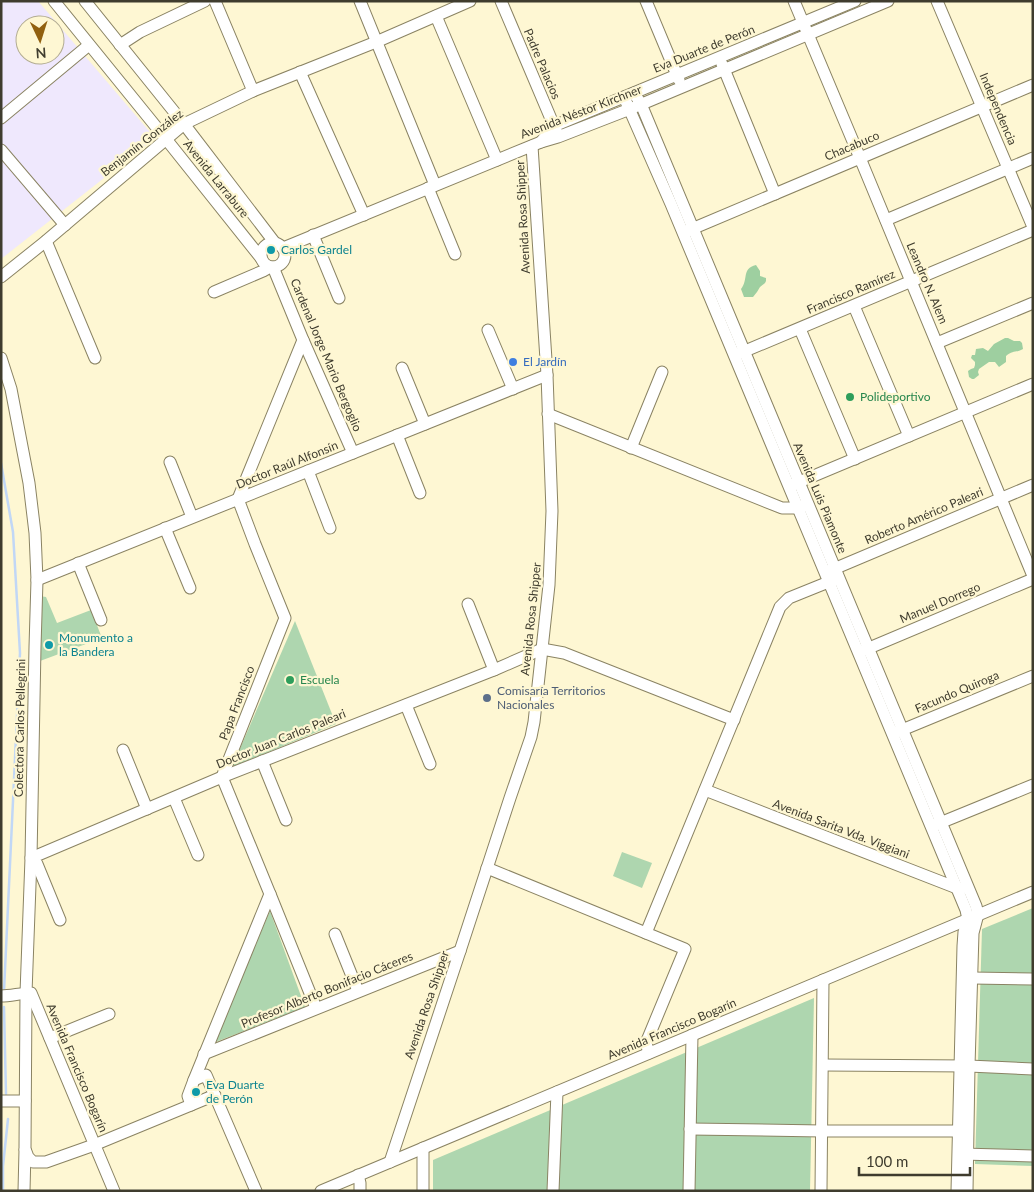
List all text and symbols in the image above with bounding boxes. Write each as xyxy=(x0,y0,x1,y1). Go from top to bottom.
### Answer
north arrow xyxy=(15,15,65,65)
street label: Eva Duarte de Perón xyxy=(651,21,757,76)
street label: Padre Palacios xyxy=(521,26,564,102)
text: N xyxy=(35,45,47,62)
street label: Independencia xyxy=(976,70,1020,147)
street label: Avenida Néstor Kirchner xyxy=(518,81,644,142)
street label: Benjamín González xyxy=(98,105,186,179)
street label: Chacabuco xyxy=(822,127,882,164)
street label: Avenida Larrabure xyxy=(180,137,252,221)
street label: Avenida Rosa Shipper xyxy=(512,159,533,274)
street label: Leandro N. Alem xyxy=(904,240,951,326)
place label: Carlos Gardel xyxy=(281,242,352,257)
marker: Carlos Gardel xyxy=(265,244,277,256)
street label: Francisco Ramírez xyxy=(804,266,898,317)
street label: Cardenal Jorge Mario Bergoglio xyxy=(287,276,366,434)
place label: El Jardín xyxy=(523,354,567,369)
marker: El Jardín xyxy=(507,356,519,368)
place label: Polideportivo xyxy=(860,389,931,404)
marker: Polideportivo xyxy=(844,391,856,403)
street label: Doctor Raúl Alfonsín xyxy=(234,437,340,492)
street label: Avenida Luis Piamonte xyxy=(790,440,851,555)
street label: Roberto Américo Paleari xyxy=(862,484,986,547)
street label: Avenida Rosa Shipper xyxy=(517,561,544,676)
street label: Manuel Dorrego xyxy=(897,579,983,626)
place label: Monumento a la Bandera xyxy=(59,630,133,659)
marker: Monumento a la Bandera xyxy=(43,639,55,651)
street label: Colectora Carlos Pellegrini xyxy=(11,658,28,797)
street label: Papa Francisco xyxy=(216,663,258,742)
street label: Facundo Quiroga xyxy=(913,667,1001,716)
place label: Escuela xyxy=(300,672,340,687)
marker: Escuela xyxy=(284,674,296,686)
place label: Comisaría Territorios Nacionales xyxy=(497,683,605,712)
marker: Comisaría Territorios Nacionales xyxy=(481,692,493,704)
street label: Doctor Juan Carlos Paleari xyxy=(214,706,348,771)
street label: Avenida Sarita Vda. Viggiani xyxy=(771,796,912,862)
street label: Profesor Alberto Bonifacio Cáceres xyxy=(239,948,415,1031)
street label: Avenida Rosa Shipper xyxy=(401,948,452,1061)
street label: Avenida Francisco Bogarín xyxy=(605,995,738,1062)
street label: Avenida Francisco Bogarín xyxy=(44,1001,111,1134)
place label: Eva Duarte de Perón xyxy=(206,1077,264,1106)
marker: Eva Duarte de Perón xyxy=(190,1086,202,1098)
scale bar xyxy=(859,1144,970,1176)
text: 100 m xyxy=(866,1152,908,1170)

